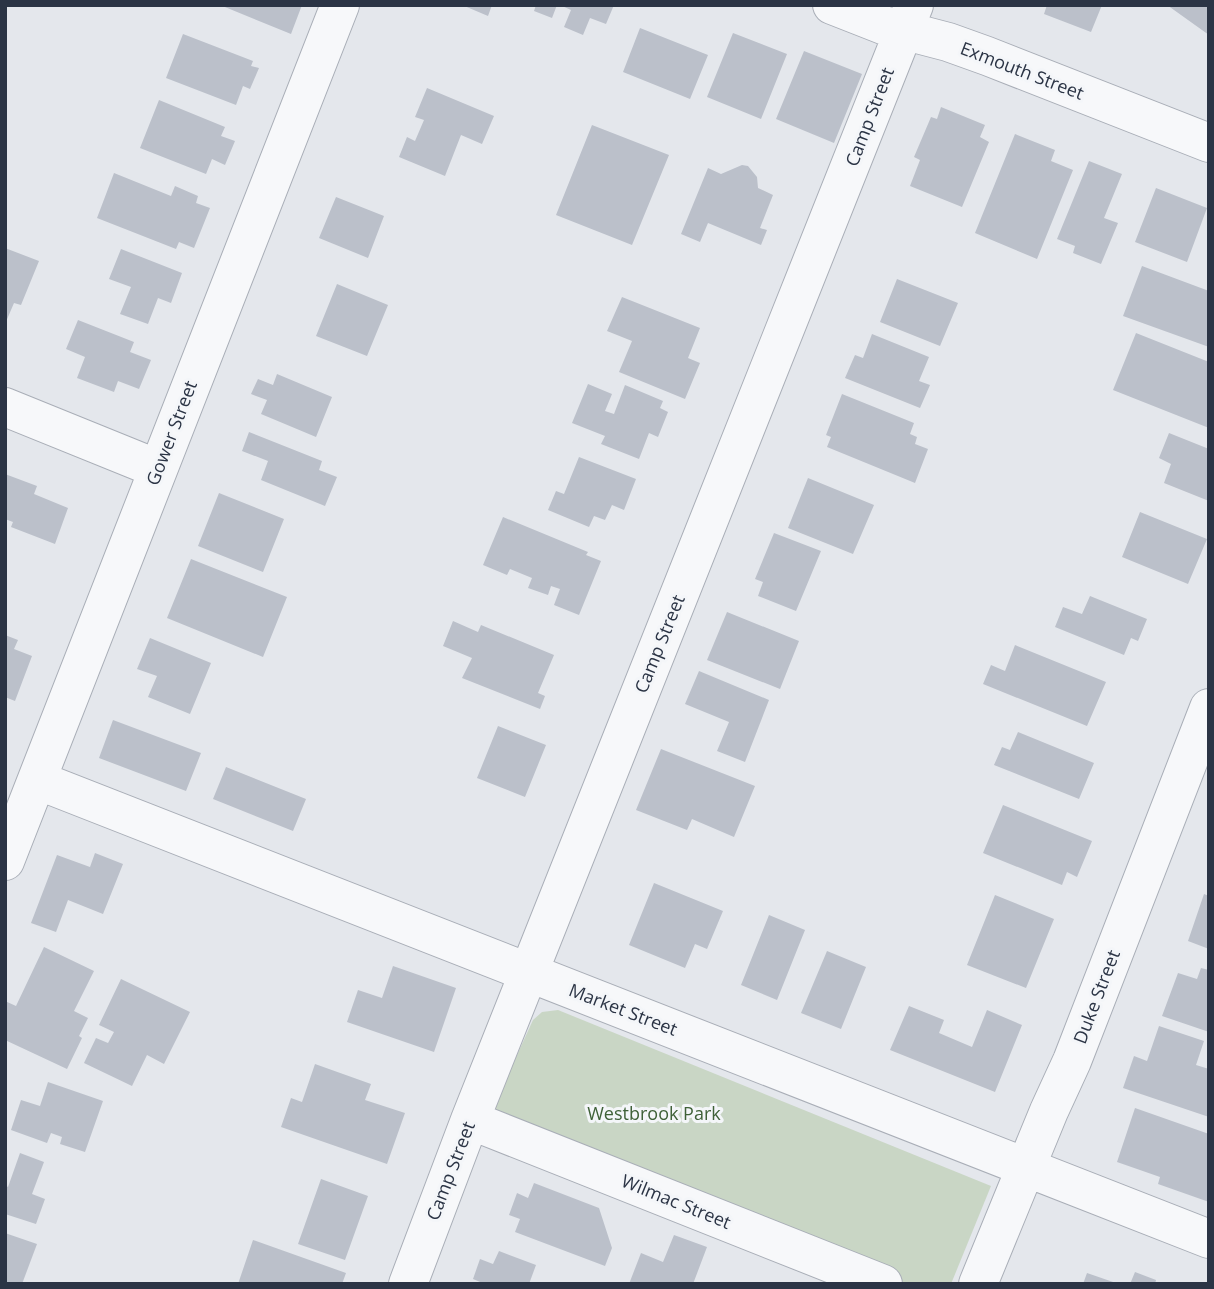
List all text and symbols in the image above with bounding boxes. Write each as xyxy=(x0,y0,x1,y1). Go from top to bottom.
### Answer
street label: Exmouth Street xyxy=(957,36,1088,105)
street label: Camp Street xyxy=(839,64,899,169)
street label: Gower Street xyxy=(140,377,202,488)
street label: Camp Street xyxy=(628,591,690,696)
street label: Duke Street xyxy=(1067,946,1125,1047)
street label: Market Street xyxy=(566,977,681,1041)
park label: Westbrook Park xyxy=(587,1101,721,1125)
street label: Camp Street xyxy=(420,1118,480,1223)
street label: Wilmac Street xyxy=(618,1168,735,1234)

